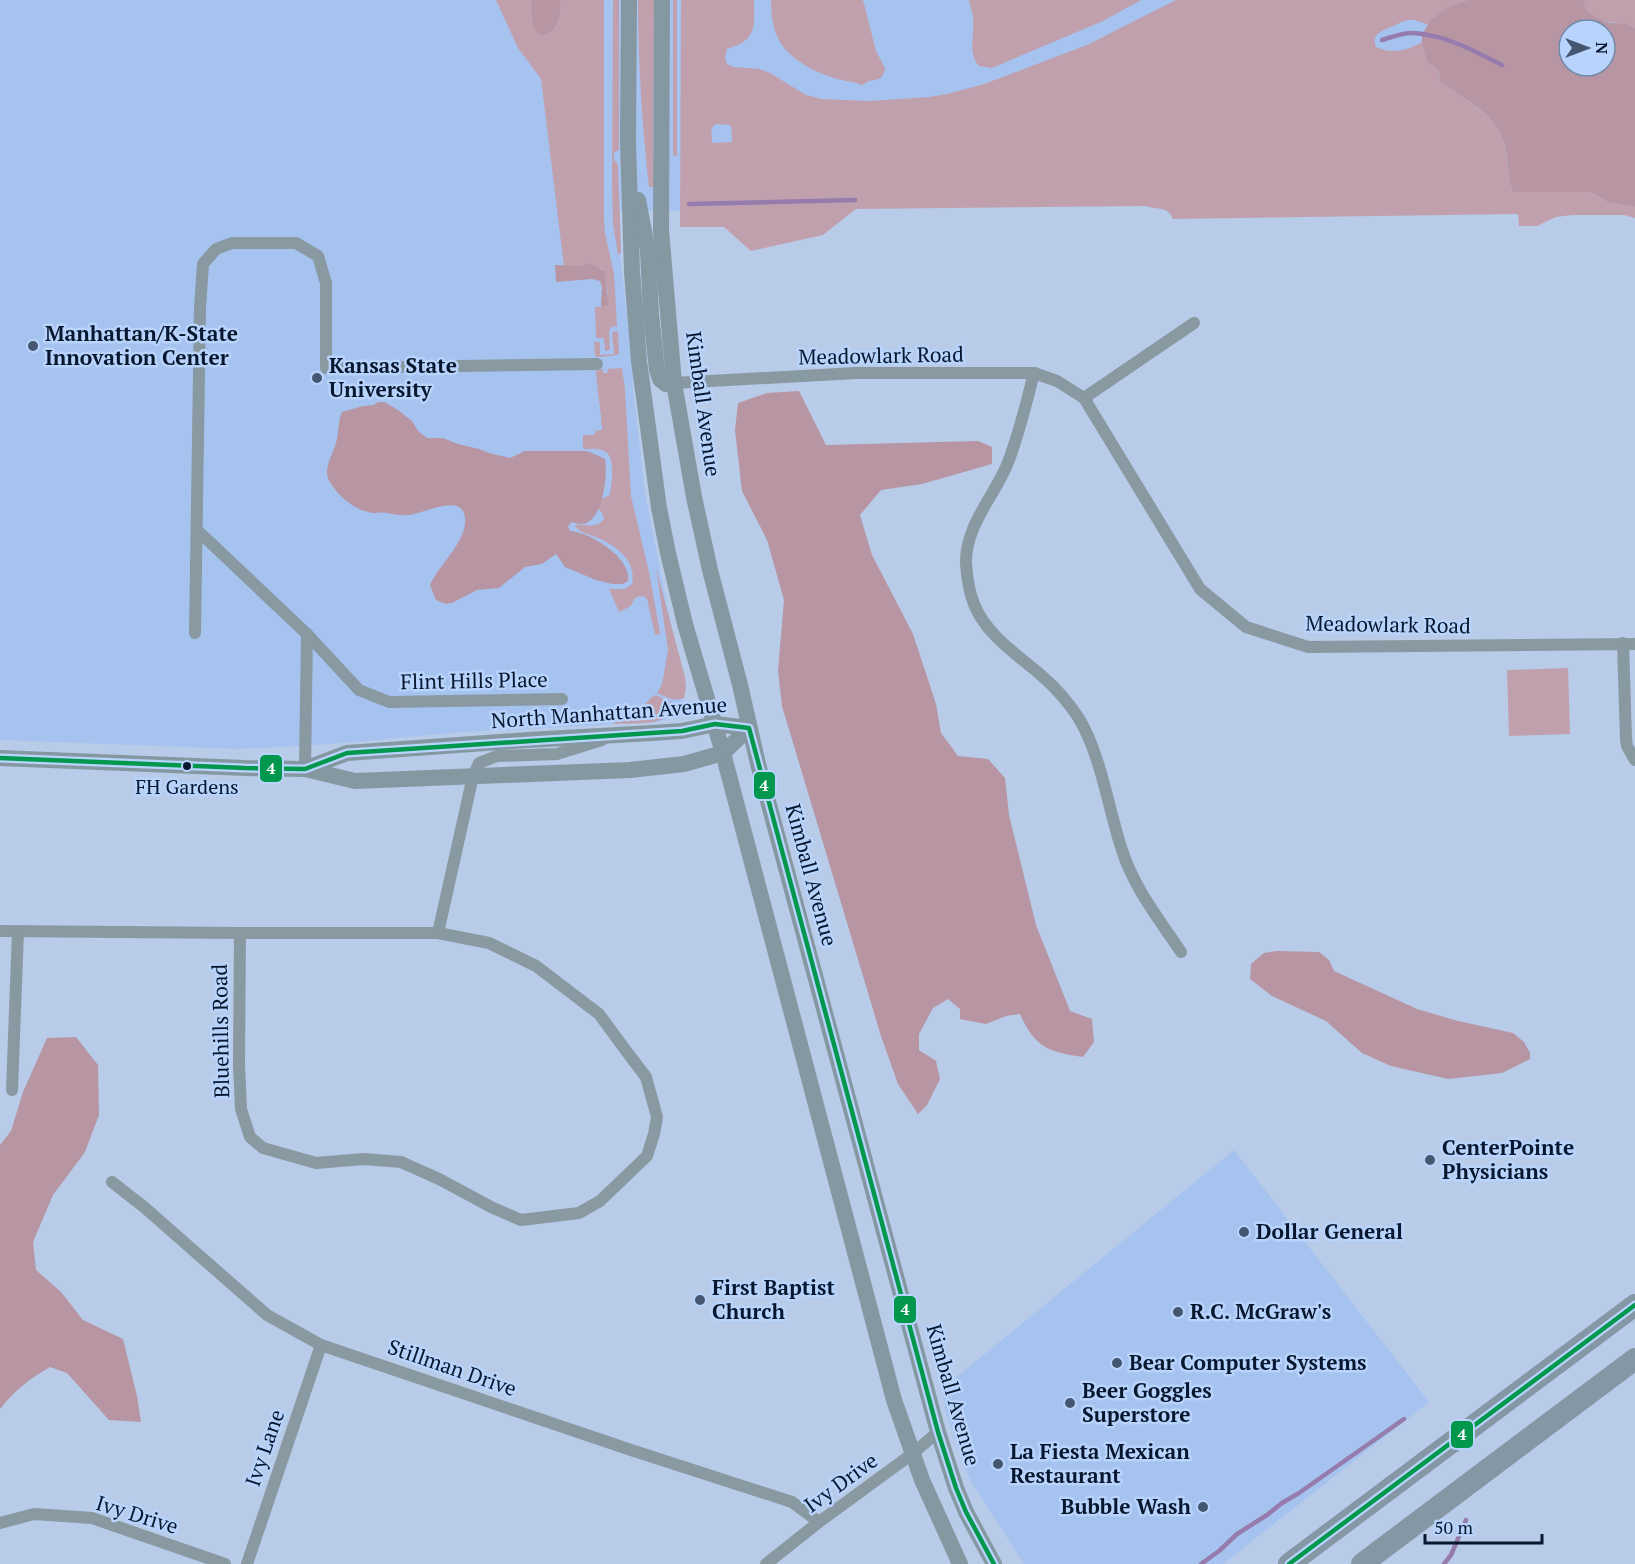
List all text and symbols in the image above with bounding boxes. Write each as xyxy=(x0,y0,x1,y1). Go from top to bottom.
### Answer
north arrow xyxy=(1557,18,1617,78)
text: N xyxy=(1591,42,1613,54)
place label: Manhattan/K-State Innovation Center xyxy=(45,319,238,371)
street label: Kimball Avenue xyxy=(680,330,728,478)
marker: Manhattan/K-State Innovation Center xyxy=(26,339,40,353)
street label: Meadowlark Road xyxy=(798,340,964,370)
place label: Kansas State University xyxy=(329,351,457,403)
marker: Kansas State University xyxy=(310,371,324,385)
street label: Meadowlark Road xyxy=(1305,609,1471,639)
street label: Flint Hills Place xyxy=(400,665,548,695)
street label: North Manhattan Avenue xyxy=(490,690,728,734)
line badge: 4 xyxy=(259,754,283,783)
text: 4 xyxy=(266,757,276,779)
marker: FH Gardens xyxy=(181,760,193,772)
line badge: 4 xyxy=(753,771,776,800)
place label: FH Gardens xyxy=(135,773,239,800)
text: 4 xyxy=(759,774,769,796)
street label: Kimball Avenue xyxy=(780,801,844,949)
street label: Bluehills Road xyxy=(205,963,235,1098)
place label: CenterPointe Physicians xyxy=(1442,1133,1574,1185)
marker: CenterPointe Physicians xyxy=(1423,1153,1437,1167)
place label: Dollar General xyxy=(1256,1217,1403,1245)
marker: Dollar General xyxy=(1237,1225,1251,1239)
place label: First Baptist Church xyxy=(712,1273,835,1325)
marker: First Baptist Church xyxy=(693,1293,707,1307)
line badge: 4 xyxy=(893,1295,917,1324)
place label: R.C. McGraw's xyxy=(1190,1297,1331,1325)
text: 4 xyxy=(900,1298,910,1320)
marker: R.C. McGraw's xyxy=(1171,1305,1185,1319)
street label: Kimball Avenue xyxy=(920,1321,988,1469)
street label: Stillman Drive xyxy=(384,1332,520,1402)
place label: Bear Computer Systems xyxy=(1129,1348,1367,1376)
marker: Bear Computer Systems xyxy=(1110,1356,1124,1370)
place label: Beer Goggles Superstore xyxy=(1082,1376,1212,1428)
marker: Beer Goggles Superstore xyxy=(1063,1396,1077,1410)
street label: Ivy Lane xyxy=(238,1406,290,1490)
line badge: 4 xyxy=(1450,1420,1474,1449)
text: 4 xyxy=(1457,1423,1467,1445)
place label: La Fiesta Mexican Restaurant xyxy=(1010,1437,1190,1489)
street label: Ivy Drive xyxy=(798,1446,883,1518)
marker: La Fiesta Mexican Restaurant xyxy=(991,1457,1005,1471)
street label: Ivy Drive xyxy=(93,1488,182,1540)
place label: Bubble Wash xyxy=(1061,1492,1192,1520)
marker: Bubble Wash xyxy=(1196,1500,1210,1514)
scale bar xyxy=(1425,1507,1542,1545)
text: 50 m xyxy=(1434,1515,1474,1539)

